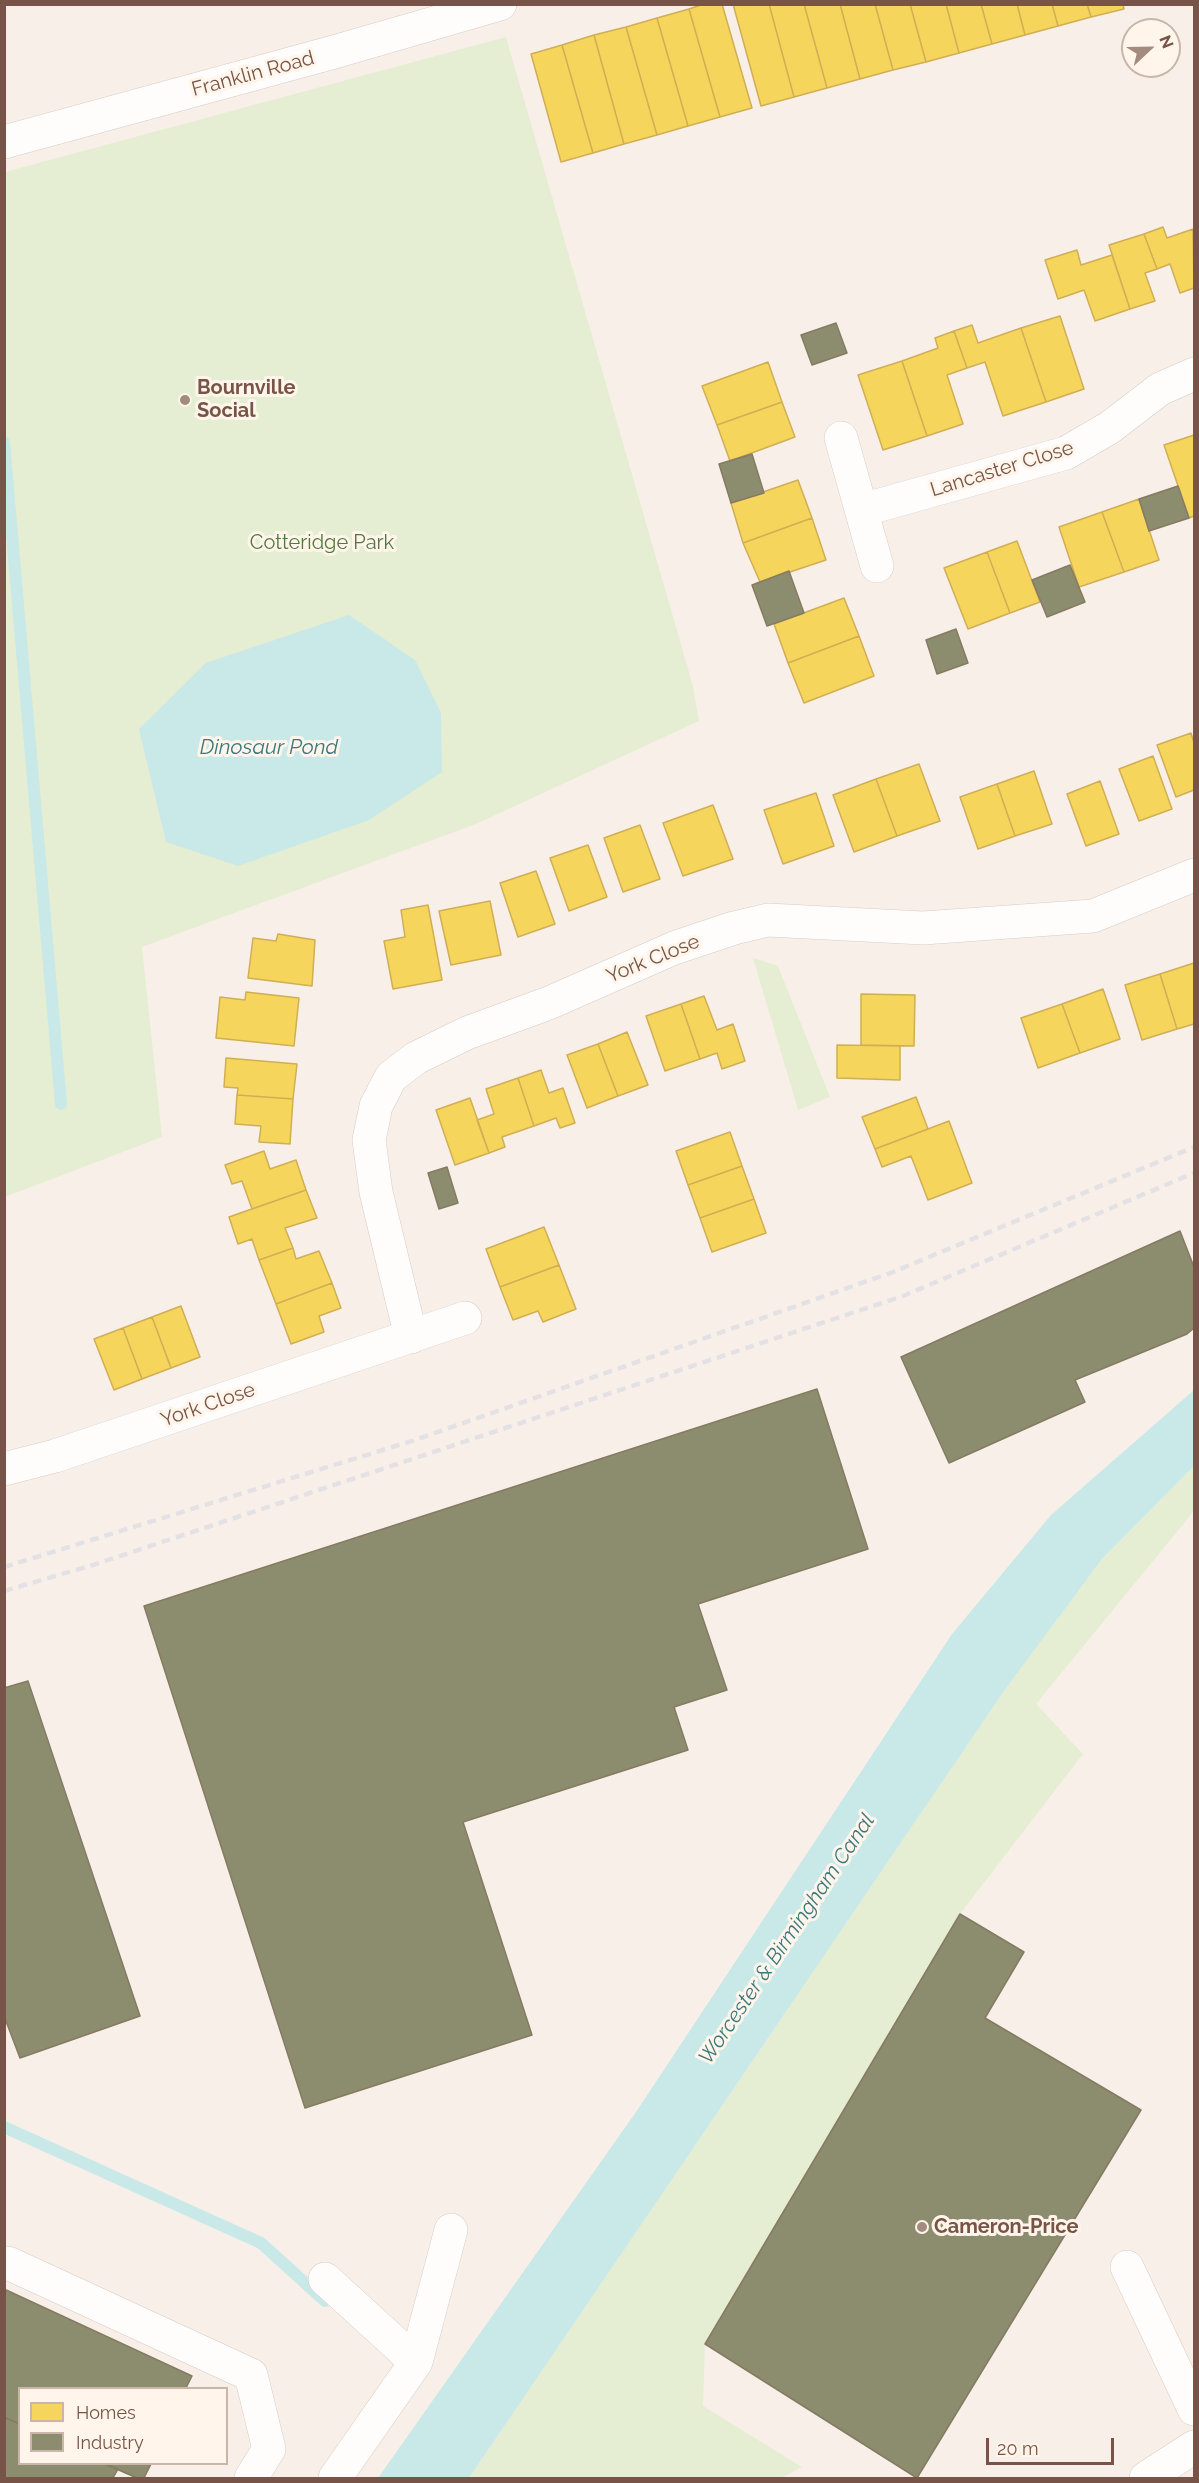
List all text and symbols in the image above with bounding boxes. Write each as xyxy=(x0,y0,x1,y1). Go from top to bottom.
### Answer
north arrow xyxy=(1121,18,1181,78)
text: N xyxy=(1155,33,1177,51)
street label: Franklin Road xyxy=(189,46,317,102)
place label: Bournville Social xyxy=(197,376,295,423)
marker: Bournville Social xyxy=(178,393,192,407)
street label: Lancaster Close xyxy=(927,436,1077,502)
park label: Cotteridge Park xyxy=(250,531,394,555)
water label: Dinosaur Pond xyxy=(200,735,338,761)
street label: York Close xyxy=(603,929,703,989)
street label: York Close xyxy=(158,1378,258,1432)
water label: Worcester & Birmingham Canal xyxy=(694,1809,880,2069)
place label: Cameron-Price xyxy=(934,2215,1078,2239)
marker: Cameron-Price xyxy=(915,2220,929,2234)
legend xyxy=(18,2387,228,2465)
text: Homes xyxy=(76,2402,136,2423)
scale bar xyxy=(989,2426,1116,2464)
text: Industry xyxy=(76,2432,144,2453)
text: 20 m xyxy=(997,2438,1039,2459)

